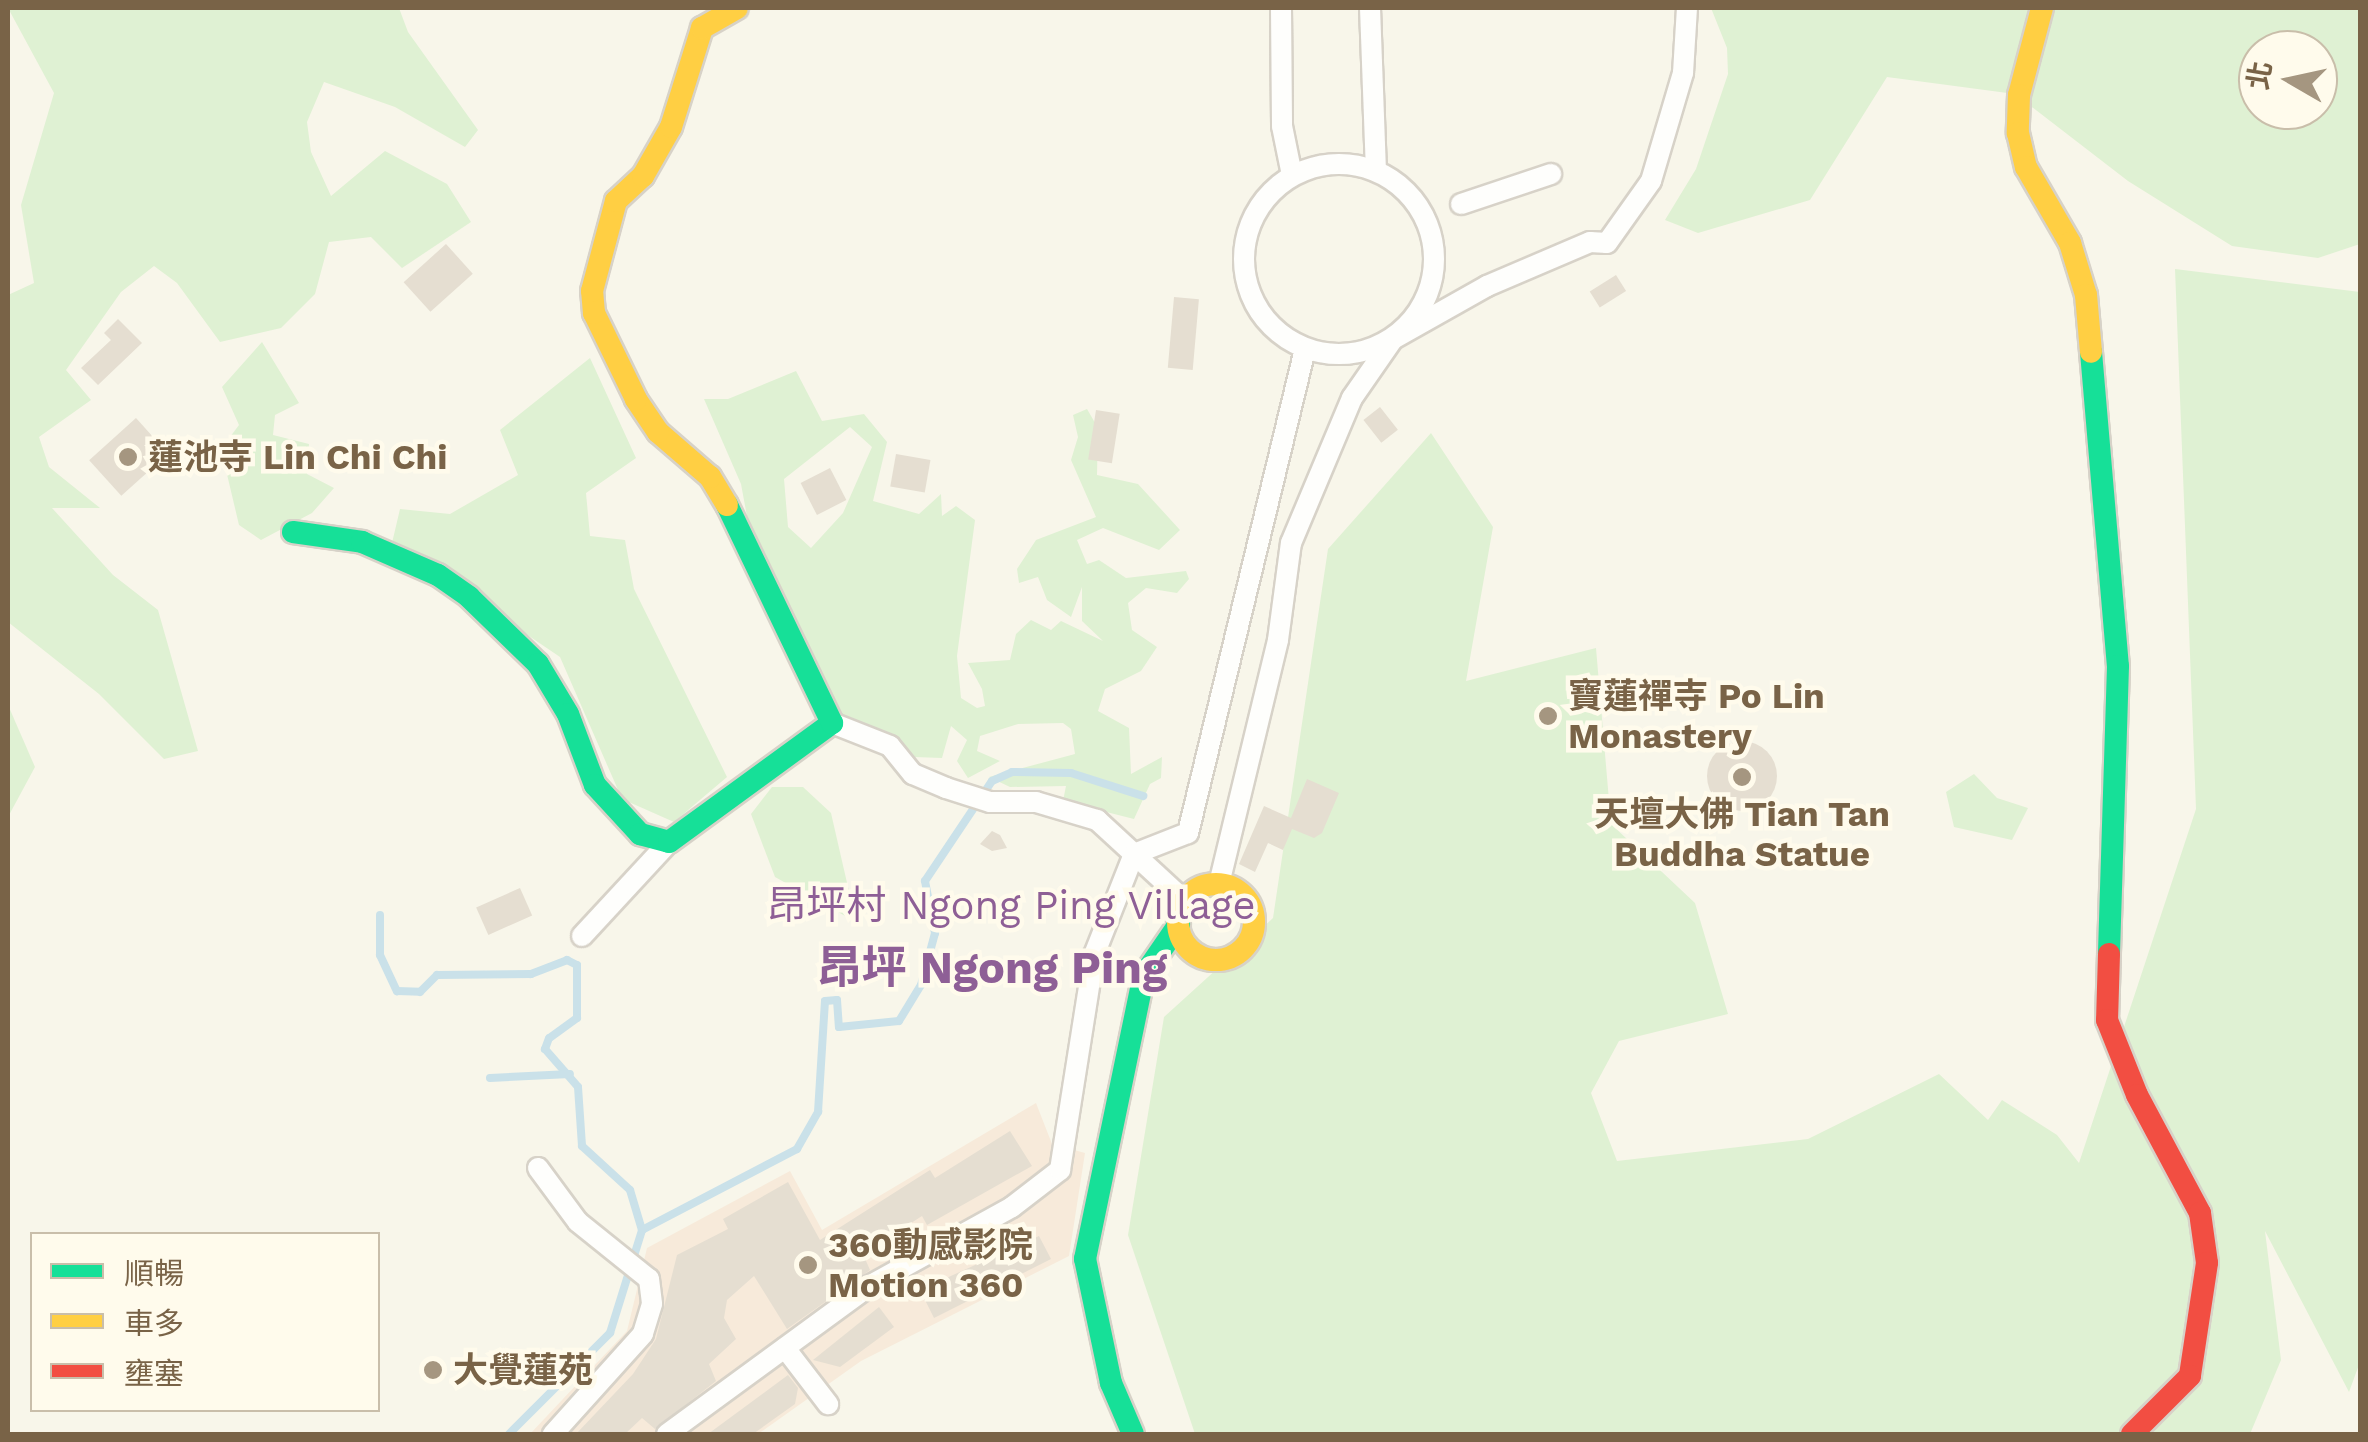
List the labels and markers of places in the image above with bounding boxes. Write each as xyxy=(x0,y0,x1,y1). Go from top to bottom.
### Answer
place label: 蓮池寺 Lin Chi Chi xyxy=(148,436,447,478)
marker: 蓮池寺 Lin Chi Chi xyxy=(117,446,139,468)
place label: 寶蓮禪寺 Po Lin Monastery xyxy=(1568,675,1825,757)
marker: 寶蓮禪寺 Po Lin Monastery xyxy=(1537,705,1559,727)
marker: 天壇大佛 Tian Tan Buddha Statue xyxy=(1731,766,1753,788)
place label: 天壇大佛 Tian Tan Buddha Statue xyxy=(1594,793,1890,875)
place label: 360動感影院 Motion 360 xyxy=(828,1224,1033,1306)
marker: 360動感影院 Motion 360 xyxy=(797,1254,819,1276)
place label: 大覺蓮苑 xyxy=(453,1349,593,1391)
marker: 大覺蓮苑 xyxy=(422,1359,444,1381)

